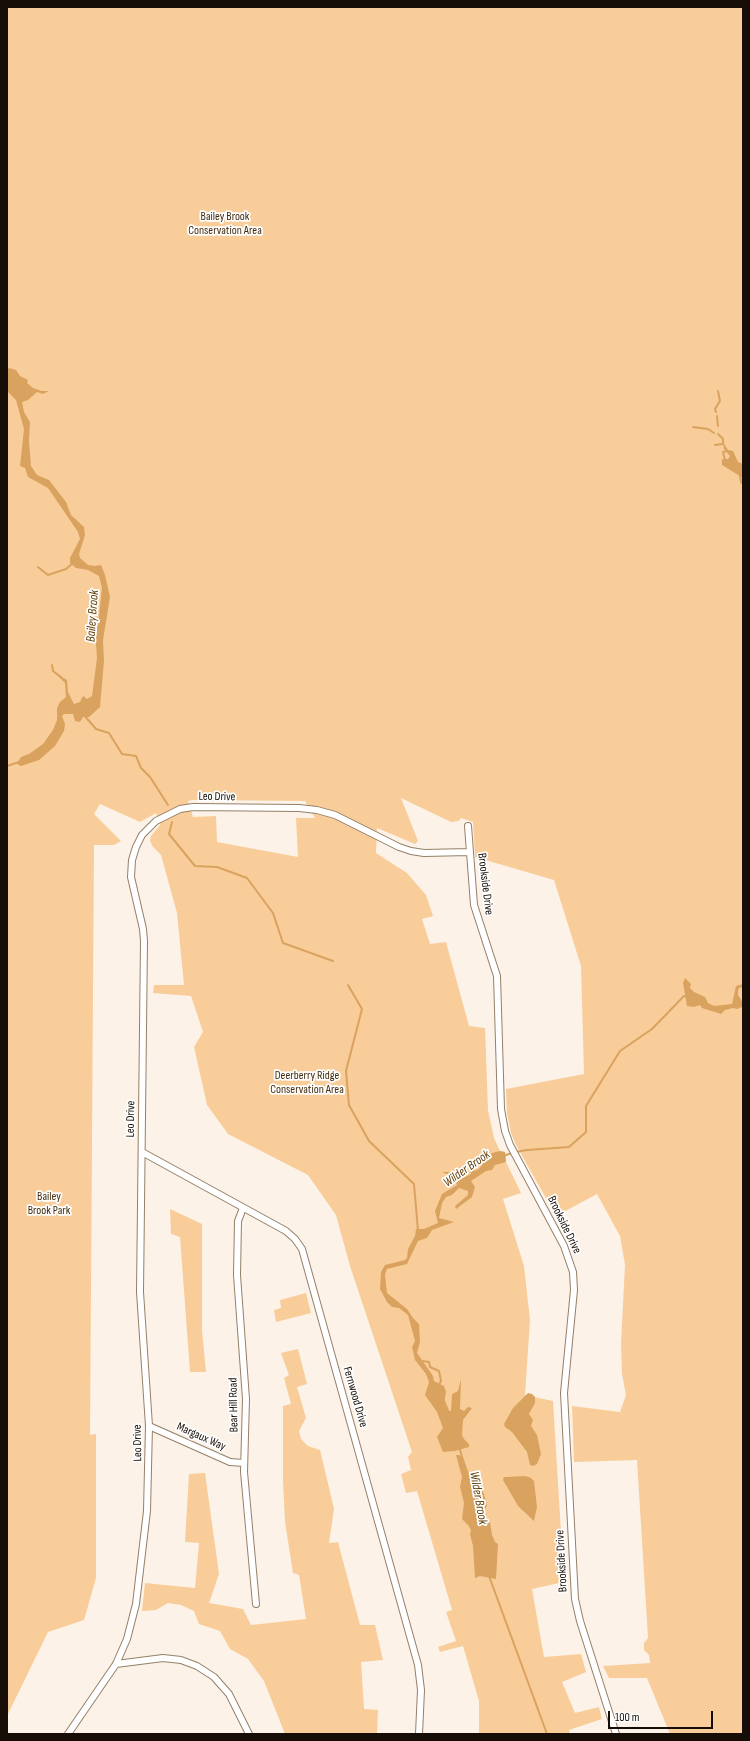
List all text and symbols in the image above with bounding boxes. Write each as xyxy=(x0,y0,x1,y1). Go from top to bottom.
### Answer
park label: Bailey Brook Conservation Area xyxy=(188,210,262,238)
water label: Bailey Brook xyxy=(83,589,103,643)
street label: Leo Drive xyxy=(198,789,236,805)
street label: Brookside Drive xyxy=(474,852,496,916)
park label: Deerberry Ridge Conservation Area xyxy=(270,1069,344,1097)
street label: Leo Drive xyxy=(123,1100,139,1138)
water label: Wilder Brook xyxy=(441,1147,493,1191)
park label: Bailey Brook Park xyxy=(28,1190,70,1218)
street label: Brookside Drive xyxy=(544,1194,584,1256)
street label: Fernwood Drive xyxy=(339,1365,371,1429)
street label: Bear Hill Road xyxy=(226,1377,242,1433)
street label: Margaux Way xyxy=(174,1420,228,1454)
street label: Leo Drive xyxy=(130,1424,146,1462)
water label: Wilder Brook xyxy=(466,1470,490,1526)
street label: Brookside Drive xyxy=(553,1530,571,1592)
scale bar xyxy=(610,1703,715,1729)
text: 100 m xyxy=(615,1710,640,1725)

